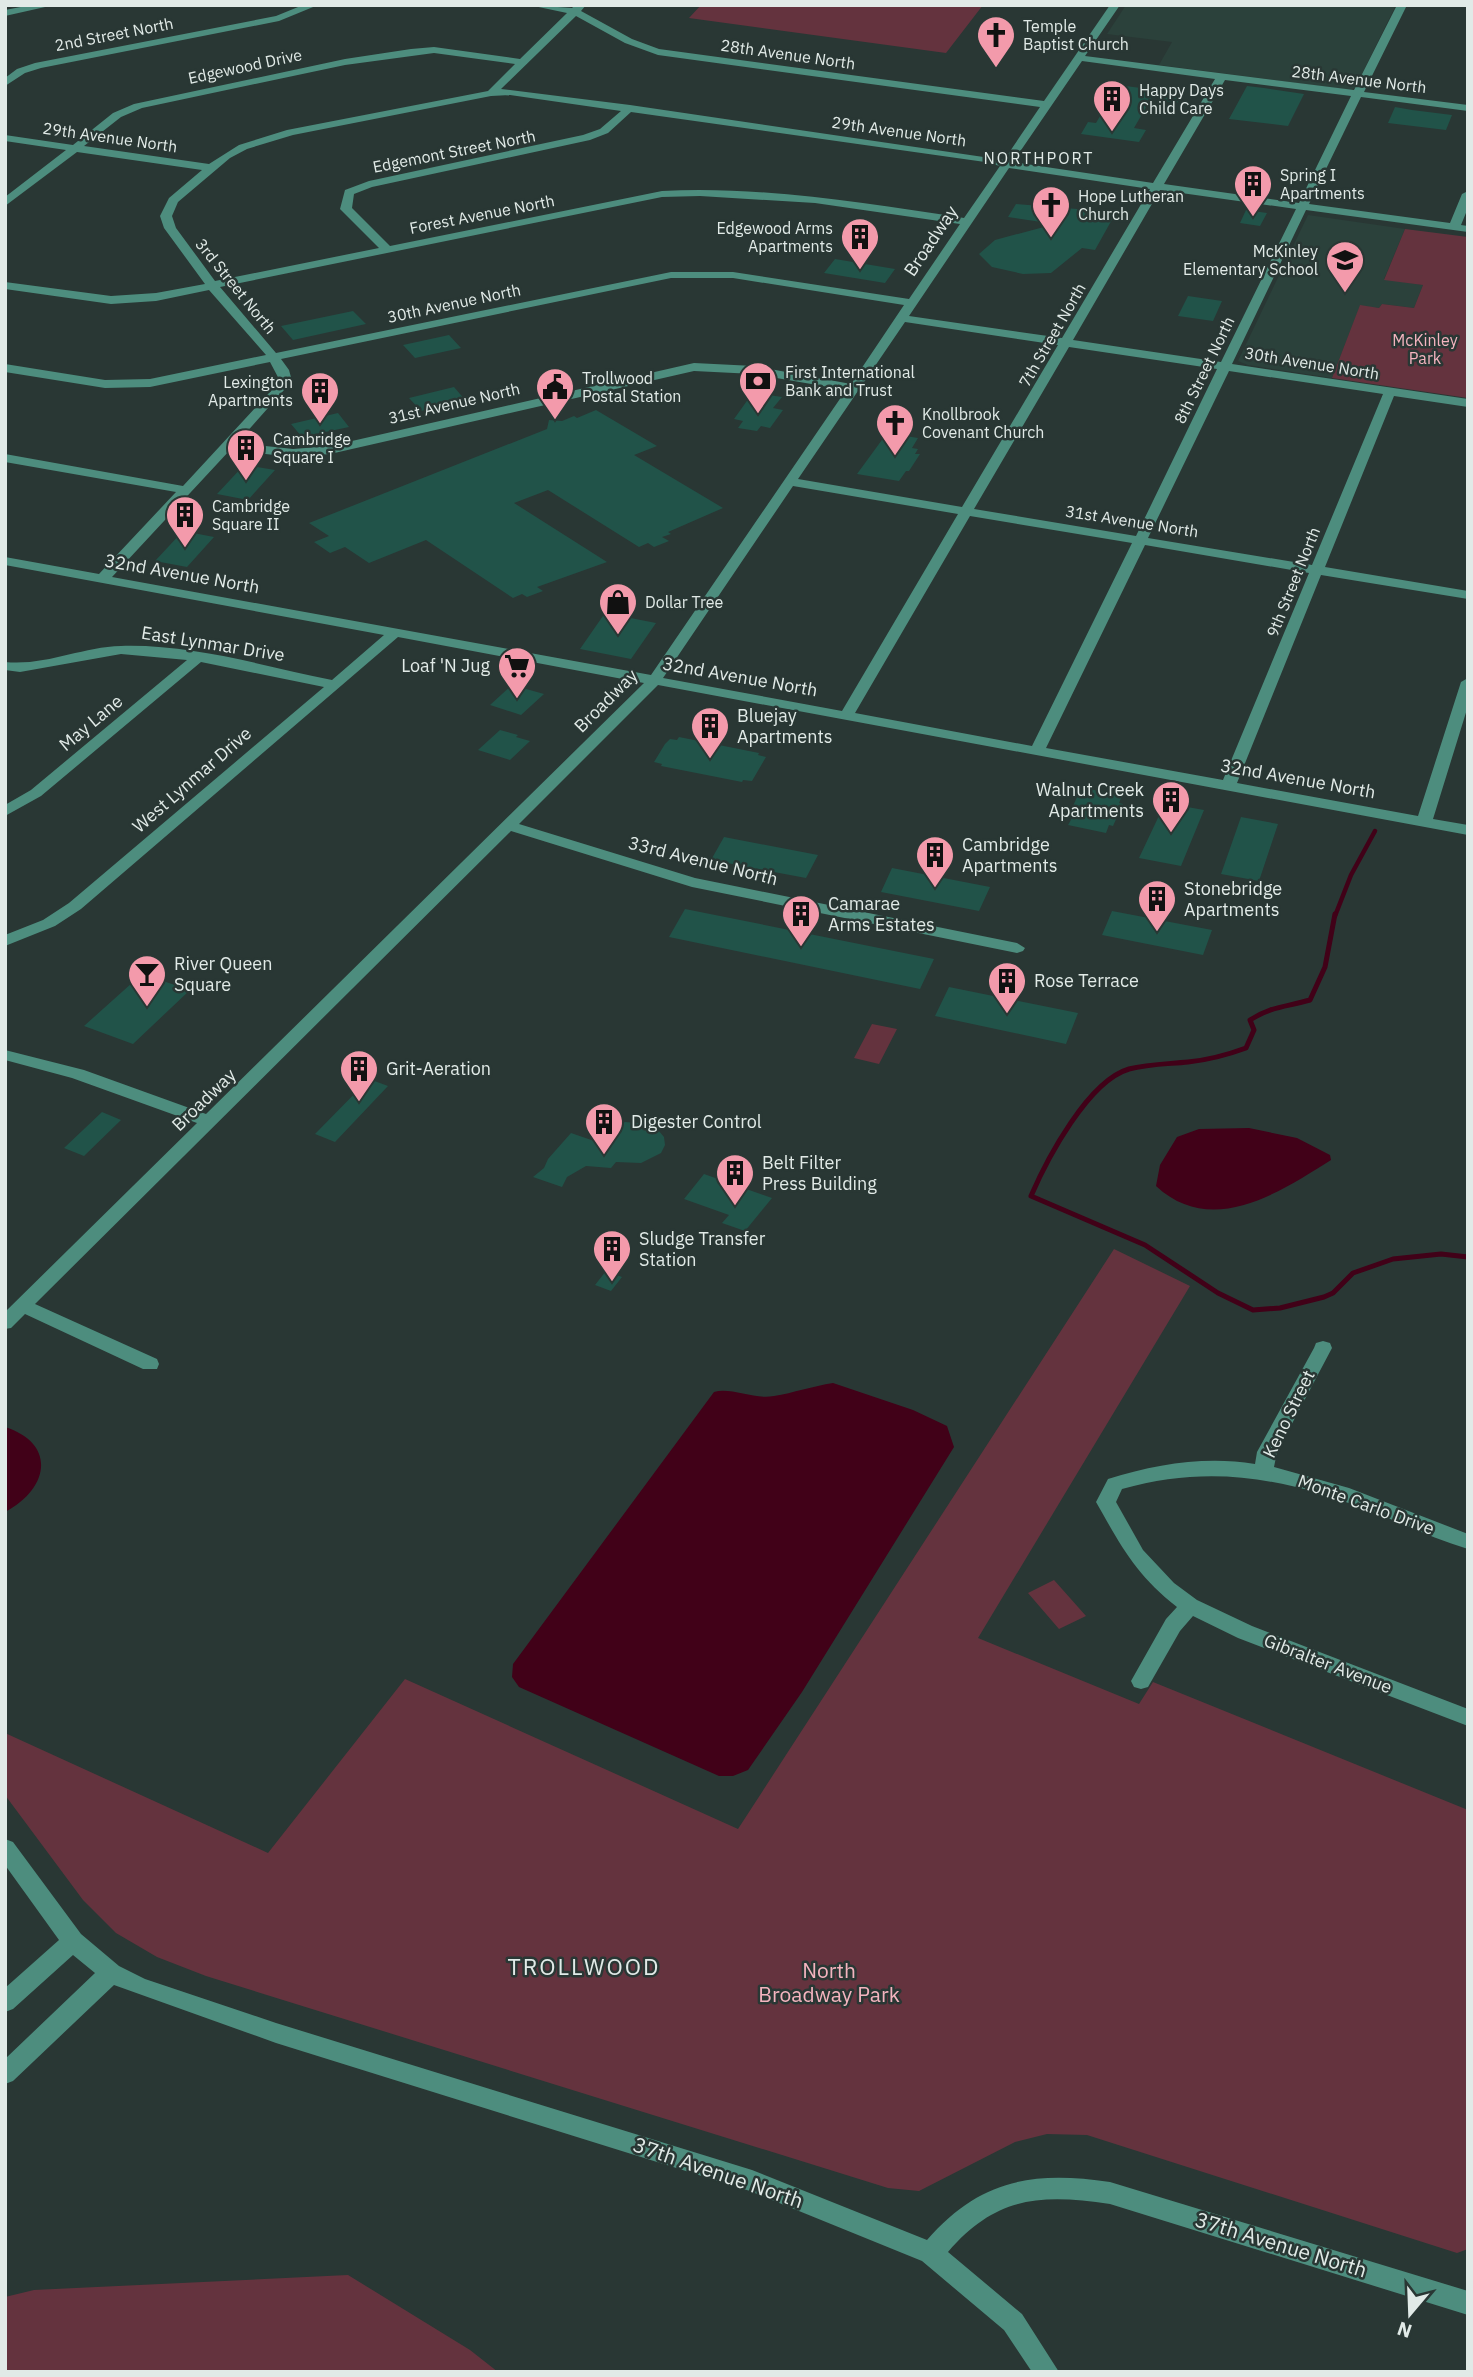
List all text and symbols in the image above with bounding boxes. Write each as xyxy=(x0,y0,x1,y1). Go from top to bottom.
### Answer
street label: 2nd Street North xyxy=(53,13,175,55)
church icon: Temple Baptist Church xyxy=(975,14,1017,69)
place label: Temple Baptist Church xyxy=(1023,16,1129,54)
street label: 28th Avenue North xyxy=(719,35,857,73)
street label: Edgewood Drive xyxy=(186,44,304,88)
street label: 28th Avenue North xyxy=(1290,61,1428,97)
building icon: Happy Days Child Care xyxy=(1091,78,1133,133)
place label: Happy Days Child Care xyxy=(1139,80,1224,118)
street label: 29th Avenue North xyxy=(830,112,968,150)
street label: 29th Avenue North xyxy=(41,118,179,156)
street label: Edgemont Street North xyxy=(371,125,537,177)
district label: NORTHPORT xyxy=(984,148,1095,168)
building icon: Spring I Apartments xyxy=(1232,163,1274,218)
place label: Spring I Apartments xyxy=(1280,165,1365,203)
church icon: Hope Lutheran Church xyxy=(1030,184,1072,239)
place label: Hope Lutheran Church xyxy=(1078,186,1184,224)
street label: Forest Avenue North xyxy=(408,190,556,238)
street label: Broadway xyxy=(899,201,963,281)
building icon: Edgewood Arms Apartments xyxy=(839,216,881,271)
place label: Edgewood Arms Apartments xyxy=(716,218,833,256)
street label: 3rd Street North xyxy=(191,234,281,338)
school or university icon: McKinley Elementary School xyxy=(1324,239,1366,294)
place label: McKinley Elementary School xyxy=(1183,241,1318,279)
street label: 30th Avenue North xyxy=(386,279,522,327)
street label: 7th Street North xyxy=(1014,279,1090,391)
street label: 8th Street North xyxy=(1169,313,1239,427)
park label: McKinley Park xyxy=(1392,330,1458,368)
street label: 30th Avenue North xyxy=(1243,343,1381,383)
bank icon: First International Bank and Trust xyxy=(737,360,779,415)
place label: First International Bank and Trust xyxy=(785,362,915,400)
public building icon: Trollwood Postal Station xyxy=(534,366,576,421)
place label: Trollwood Postal Station xyxy=(582,368,681,406)
building icon: Lexington Apartments xyxy=(299,370,341,425)
place label: Lexington Apartments xyxy=(208,372,293,410)
street label: 31st Avenue North xyxy=(386,378,522,428)
church icon: Knollbrook Covenant Church xyxy=(874,402,916,457)
place label: Knollbrook Covenant Church xyxy=(922,404,1044,442)
building icon: Cambridge Square I xyxy=(225,427,267,482)
place label: Cambridge Square I xyxy=(273,429,351,467)
building icon: Cambridge Square II xyxy=(164,494,206,549)
place label: Cambridge Square II xyxy=(212,496,290,534)
street label: 31st Avenue North xyxy=(1064,501,1200,541)
street label: 9th Street North xyxy=(1262,524,1324,640)
street label: 32nd Avenue North xyxy=(103,549,261,598)
shop icon: Dollar Tree xyxy=(597,581,639,636)
place label: Dollar Tree xyxy=(645,592,724,612)
street label: East Lynmar Drive xyxy=(140,621,286,666)
supermarket icon: Loaf 'N Jug xyxy=(496,645,538,700)
street label: 32nd Avenue North xyxy=(661,652,819,701)
place label: Loaf 'N Jug xyxy=(401,654,490,677)
street label: Broadway xyxy=(569,664,642,737)
street label: May Lane xyxy=(54,689,127,756)
place label: Bluejay Apartments xyxy=(737,704,833,748)
building icon: Bluejay Apartments xyxy=(689,705,731,760)
street label: West Lynmar Drive xyxy=(127,722,256,838)
street label: 32nd Avenue North xyxy=(1219,754,1377,803)
place label: Walnut Creek Apartments xyxy=(1036,778,1145,822)
building icon: Walnut Creek Apartments xyxy=(1150,779,1192,834)
street label: 33rd Avenue North xyxy=(626,831,780,890)
place label: Cambridge Apartments xyxy=(962,833,1058,877)
building icon: Cambridge Apartments xyxy=(914,834,956,889)
place label: Stonebridge Apartments xyxy=(1184,877,1282,921)
building icon: Stonebridge Apartments xyxy=(1136,878,1178,933)
place label: Camarae Arms Estates xyxy=(828,892,935,936)
building icon: Camarae Arms Estates xyxy=(780,893,822,948)
place label: River Queen Square xyxy=(174,952,272,996)
bar icon: River Queen Square xyxy=(126,953,168,1008)
building icon: Rose Terrace xyxy=(986,960,1028,1015)
place label: Rose Terrace xyxy=(1034,969,1139,992)
building icon: Grit-Aeration xyxy=(338,1048,380,1103)
place label: Grit-Aeration xyxy=(386,1057,491,1080)
street label: Broadway xyxy=(167,1063,241,1136)
building icon: Digester Control xyxy=(583,1101,625,1156)
place label: Digester Control xyxy=(631,1110,762,1133)
place label: Belt Filter Press Building xyxy=(762,1151,877,1195)
building icon: Belt Filter Press Building xyxy=(714,1152,756,1207)
place label: Sludge Transfer Station xyxy=(639,1227,766,1271)
building icon: Sludge Transfer Station xyxy=(591,1228,633,1283)
street label: Keno Street xyxy=(1257,1366,1320,1461)
street label: Monte Carlo Drive xyxy=(1295,1469,1438,1540)
street label: Gibralter Avenue xyxy=(1261,1629,1396,1699)
district label: TROLLWOOD xyxy=(508,1951,660,1981)
park label: North Broadway Park xyxy=(758,1956,900,2008)
street label: 37th Avenue North xyxy=(630,2130,807,2214)
street label: 37th Avenue North xyxy=(1192,2205,1371,2283)
north arrow xyxy=(1375,2279,1445,2349)
text: N xyxy=(1394,2316,1415,2344)

